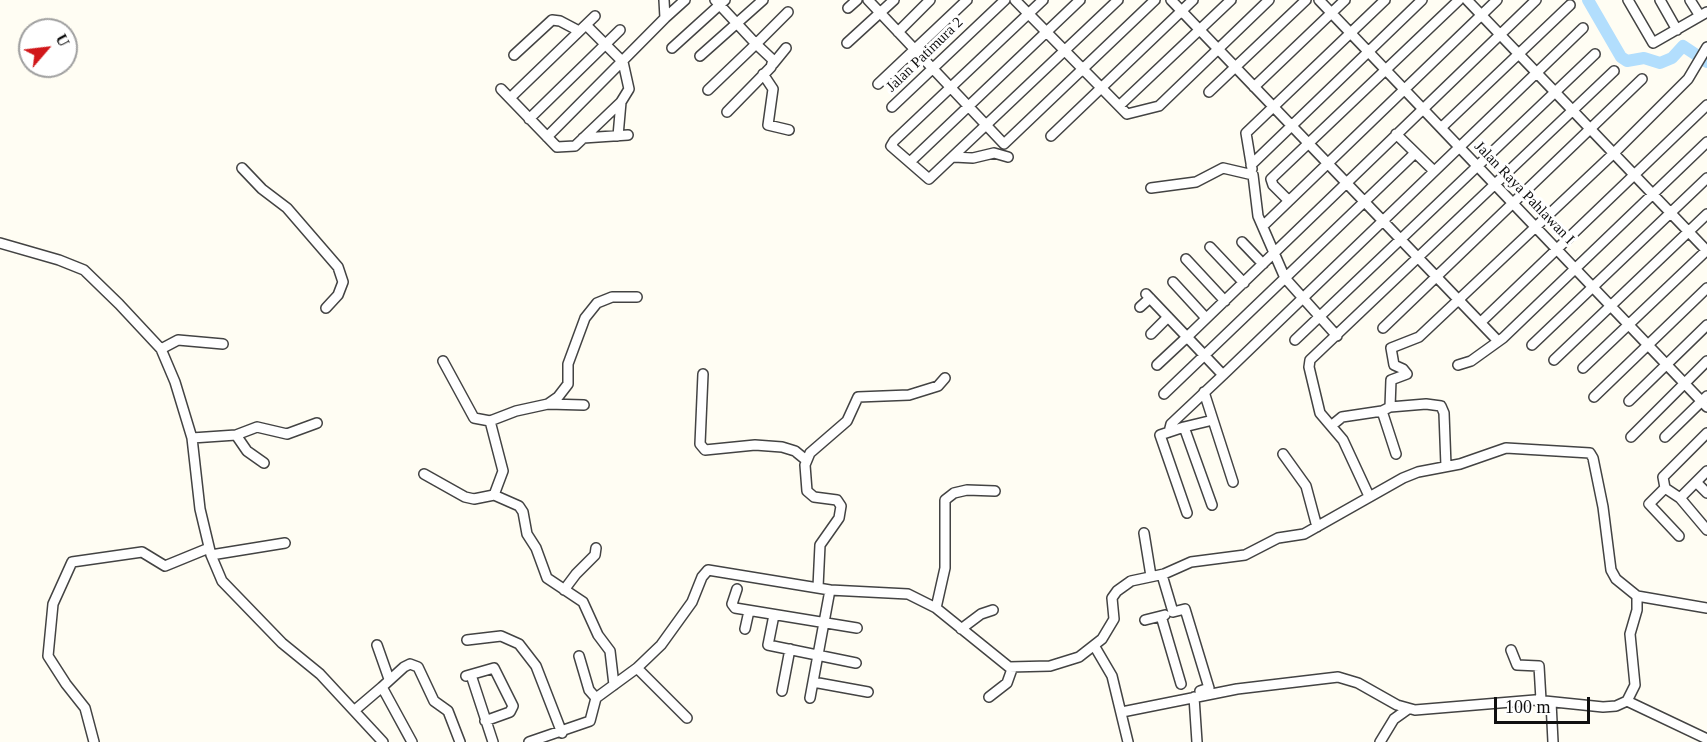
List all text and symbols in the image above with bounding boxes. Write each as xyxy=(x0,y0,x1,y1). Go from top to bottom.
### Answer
street label: Jalan Patimura 2 xyxy=(883,14,967,96)
north arrow xyxy=(18,18,78,78)
text: U xyxy=(52,31,73,49)
street label: Jalan Raya Pahlawan I xyxy=(1470,138,1578,248)
scale bar xyxy=(1497,685,1593,723)
text: 100 m xyxy=(1505,697,1551,717)

